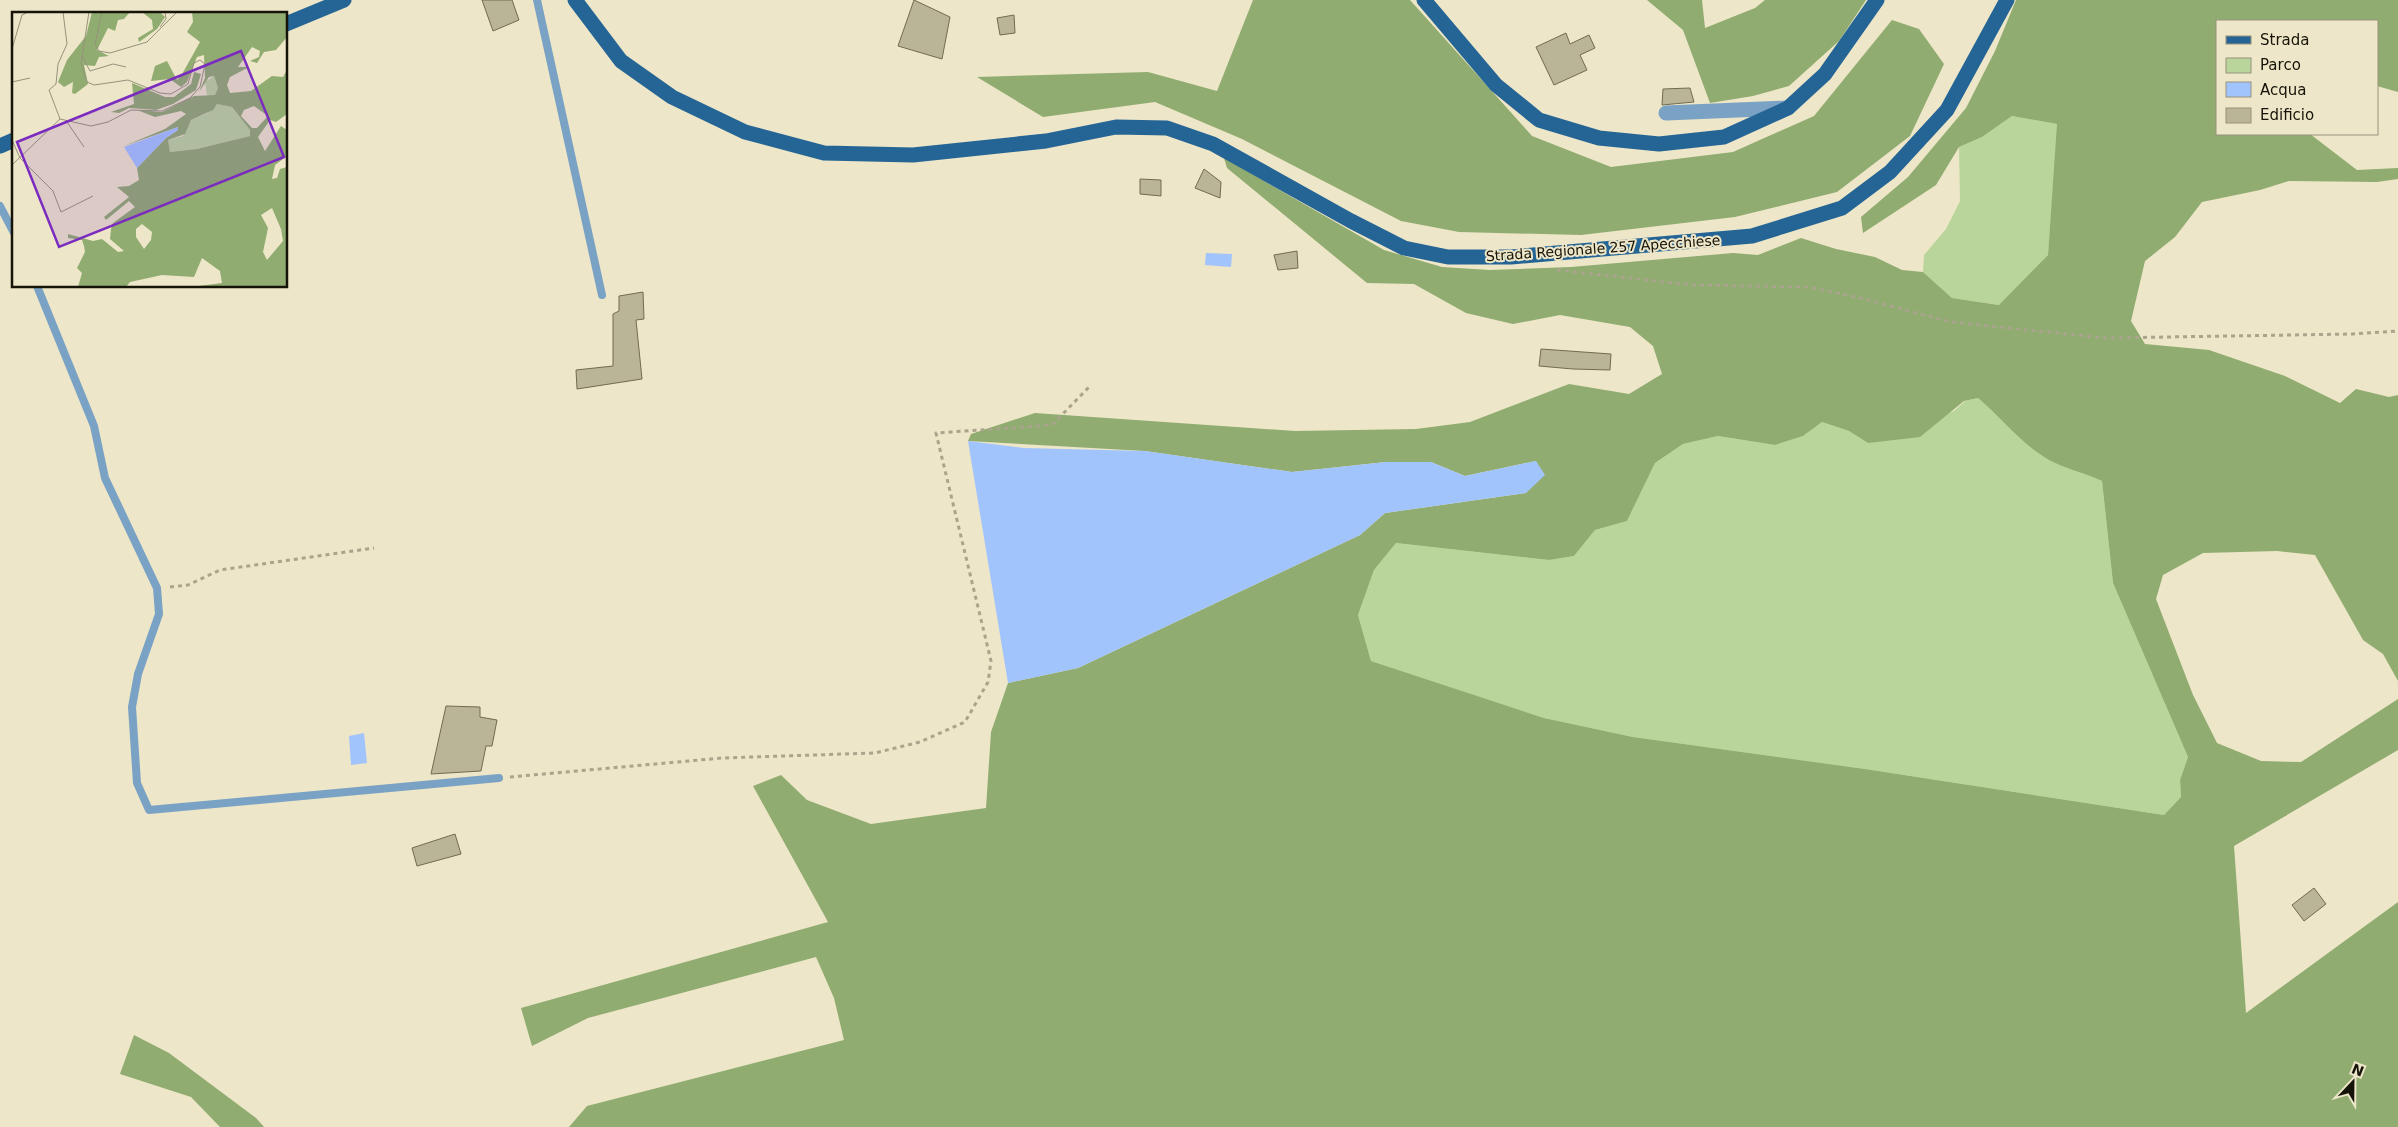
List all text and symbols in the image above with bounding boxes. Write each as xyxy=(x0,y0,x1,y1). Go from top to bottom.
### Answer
inset map xyxy=(12,12,288,288)
legend xyxy=(2216,20,2378,135)
text: Strada xyxy=(2260,31,2309,49)
text: Parco xyxy=(2260,56,2301,74)
text: Acqua xyxy=(2260,81,2306,99)
text: Edificio xyxy=(2260,106,2314,124)
street label: Strada Regionale 257 Apecchiese xyxy=(1485,232,1721,264)
north arrow xyxy=(2328,1057,2378,1107)
text: N xyxy=(2349,1060,2366,1080)

